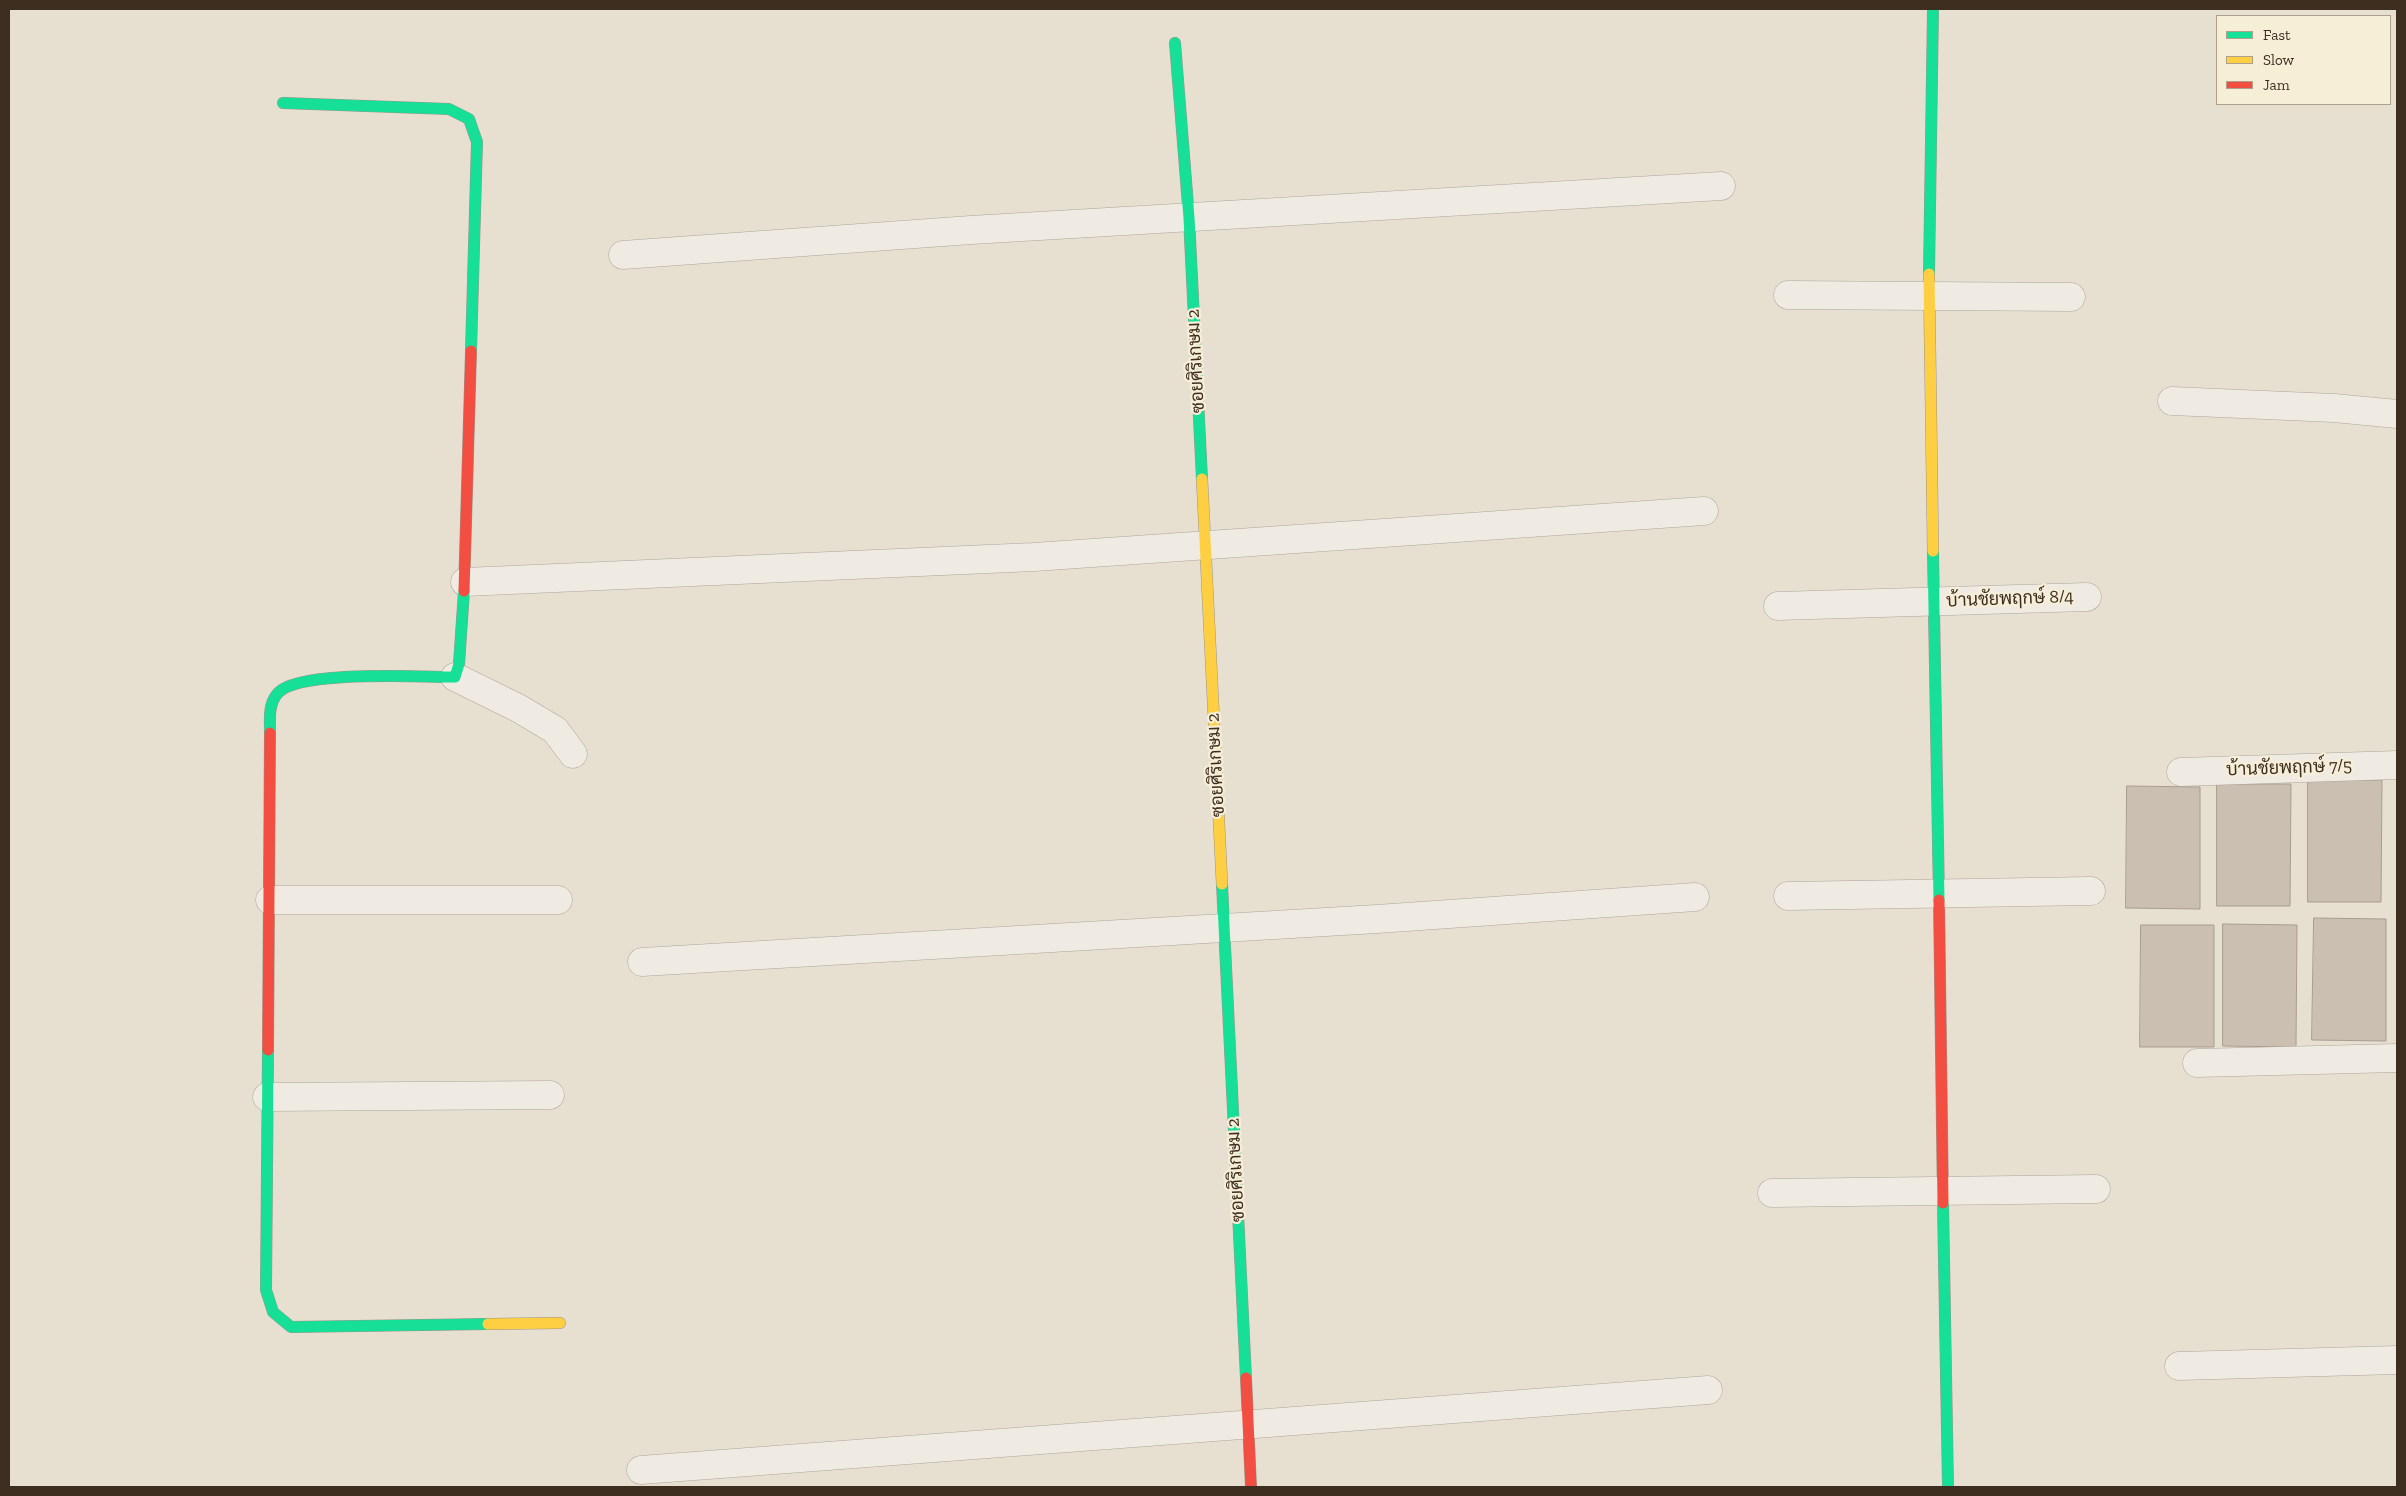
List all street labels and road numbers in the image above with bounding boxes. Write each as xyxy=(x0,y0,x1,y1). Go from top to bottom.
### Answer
street label: ซอยศิริเกษม 2 xyxy=(1182,308,1210,414)
street label: บ้านชัยพฤกษ์ 8/4 xyxy=(1946,586,2074,612)
street label: ซอยศิริเกษม 2 xyxy=(1202,712,1230,818)
street label: บ้านชัยพฤกษ์ 7/5 xyxy=(2226,755,2352,781)
street label: ซอยศิริเกษม 2 xyxy=(1222,1117,1250,1223)

